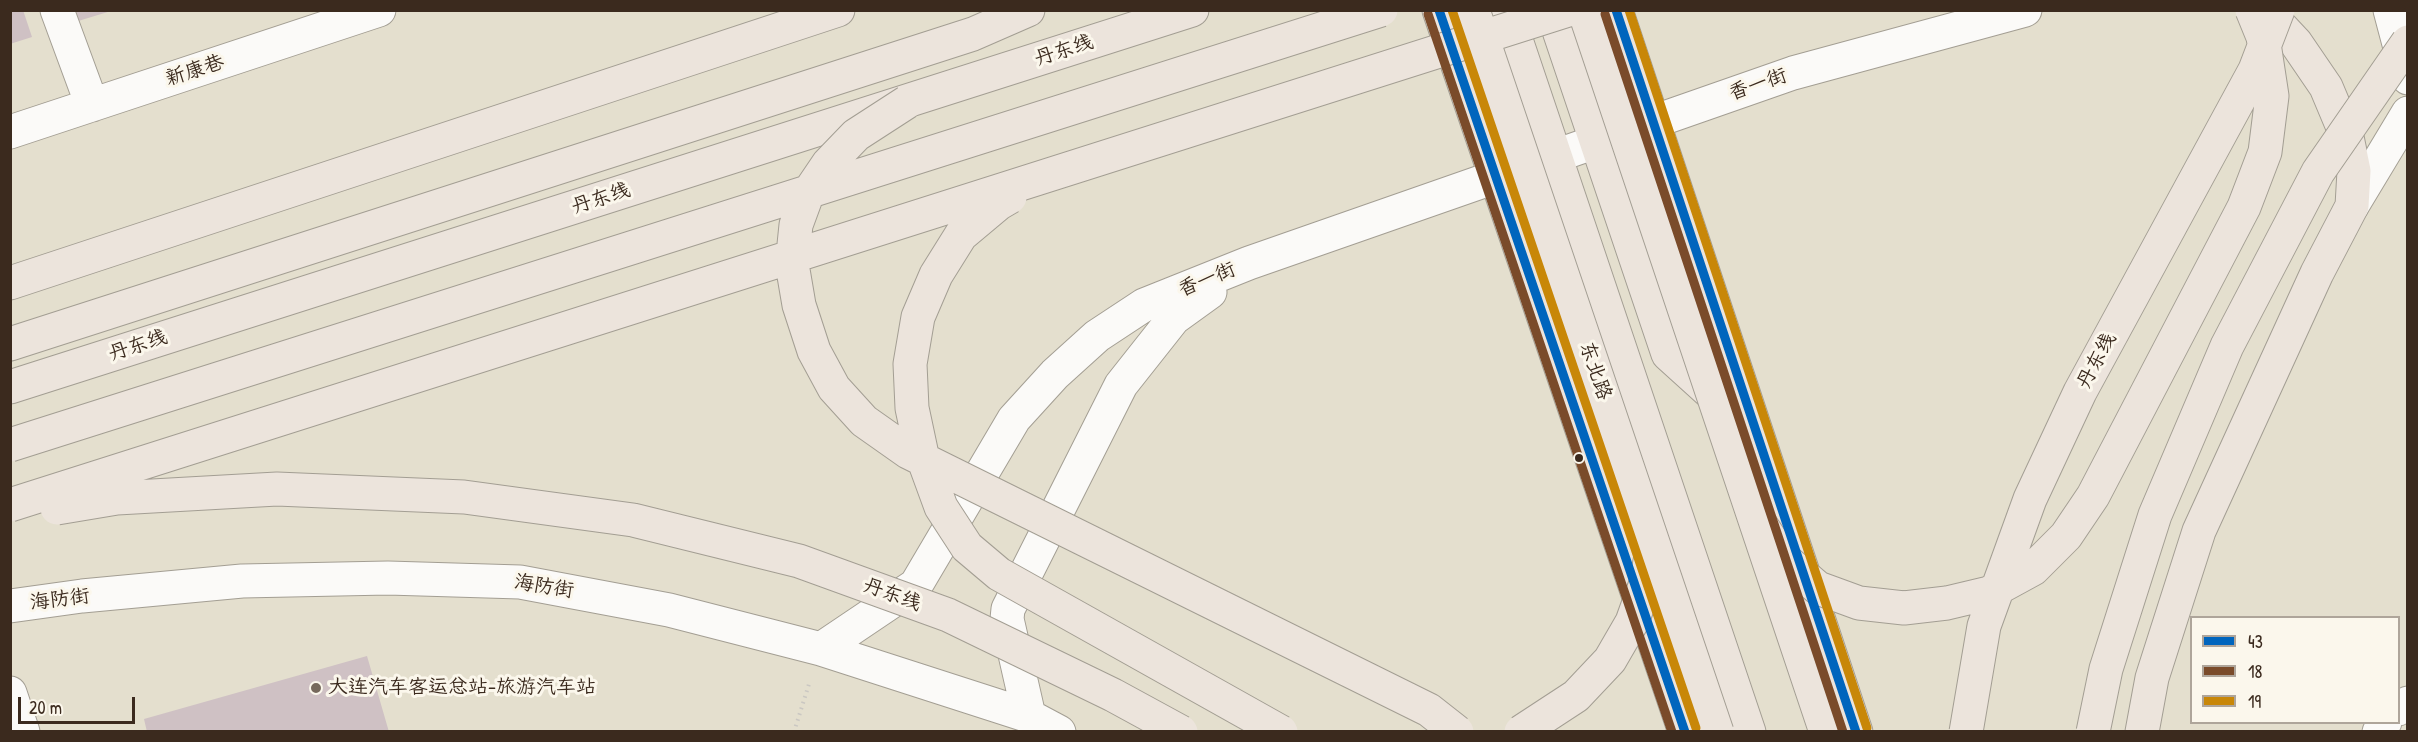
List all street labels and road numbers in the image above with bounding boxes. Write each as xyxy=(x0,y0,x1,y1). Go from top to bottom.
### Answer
street label: 丹东线 xyxy=(1032,30,1096,72)
street label: 新康巷 xyxy=(163,50,227,92)
street label: 香一街 xyxy=(1726,64,1790,106)
street label: 丹东线 xyxy=(569,178,633,220)
street label: 香一街 xyxy=(1175,258,1239,302)
street label: 丹东线 xyxy=(106,325,170,367)
street label: 丹东线 xyxy=(2072,329,2122,393)
street label: 东北路 xyxy=(1574,339,1616,403)
street label: 海防街 xyxy=(512,570,576,604)
street label: 丹东线 xyxy=(860,573,924,617)
street label: 海防街 xyxy=(29,584,91,616)

